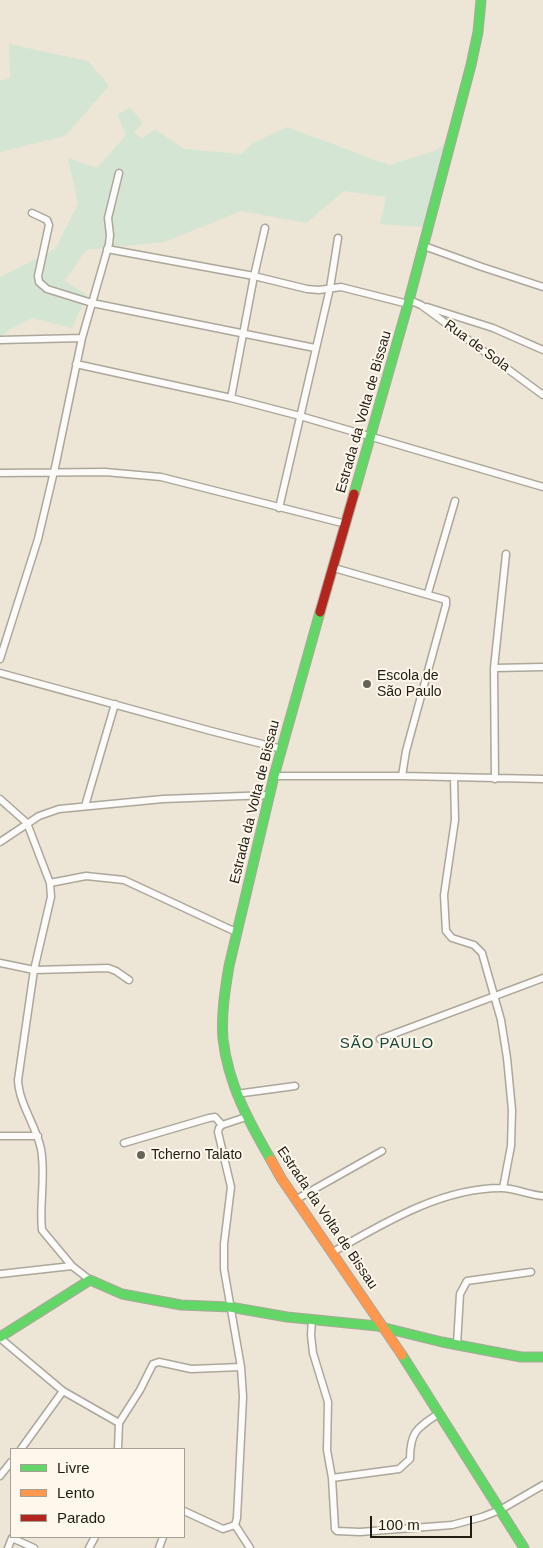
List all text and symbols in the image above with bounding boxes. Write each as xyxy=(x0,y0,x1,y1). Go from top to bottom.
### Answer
street label: Rua de Sola xyxy=(441,317,513,375)
street label: Estrada da Volta de Bissau xyxy=(333,329,395,495)
place label: Escola de São Paulo xyxy=(377,668,442,700)
marker: Escola de São Paulo xyxy=(361,678,373,690)
street label: Estrada da Volta de Bissau xyxy=(227,718,283,886)
district label: SÃO PAULO xyxy=(339,1035,435,1053)
street label: Estrada da Volta de Bissau xyxy=(273,1144,381,1292)
place label: Tcherno Talato xyxy=(151,1147,242,1163)
marker: Tcherno Talato xyxy=(135,1149,147,1161)
legend xyxy=(10,1448,185,1538)
text: Livre xyxy=(57,1459,90,1476)
text: Lento xyxy=(57,1484,95,1501)
scale bar xyxy=(373,1506,476,1538)
text: Parado xyxy=(57,1509,105,1526)
text: 100 m xyxy=(378,1516,420,1533)

